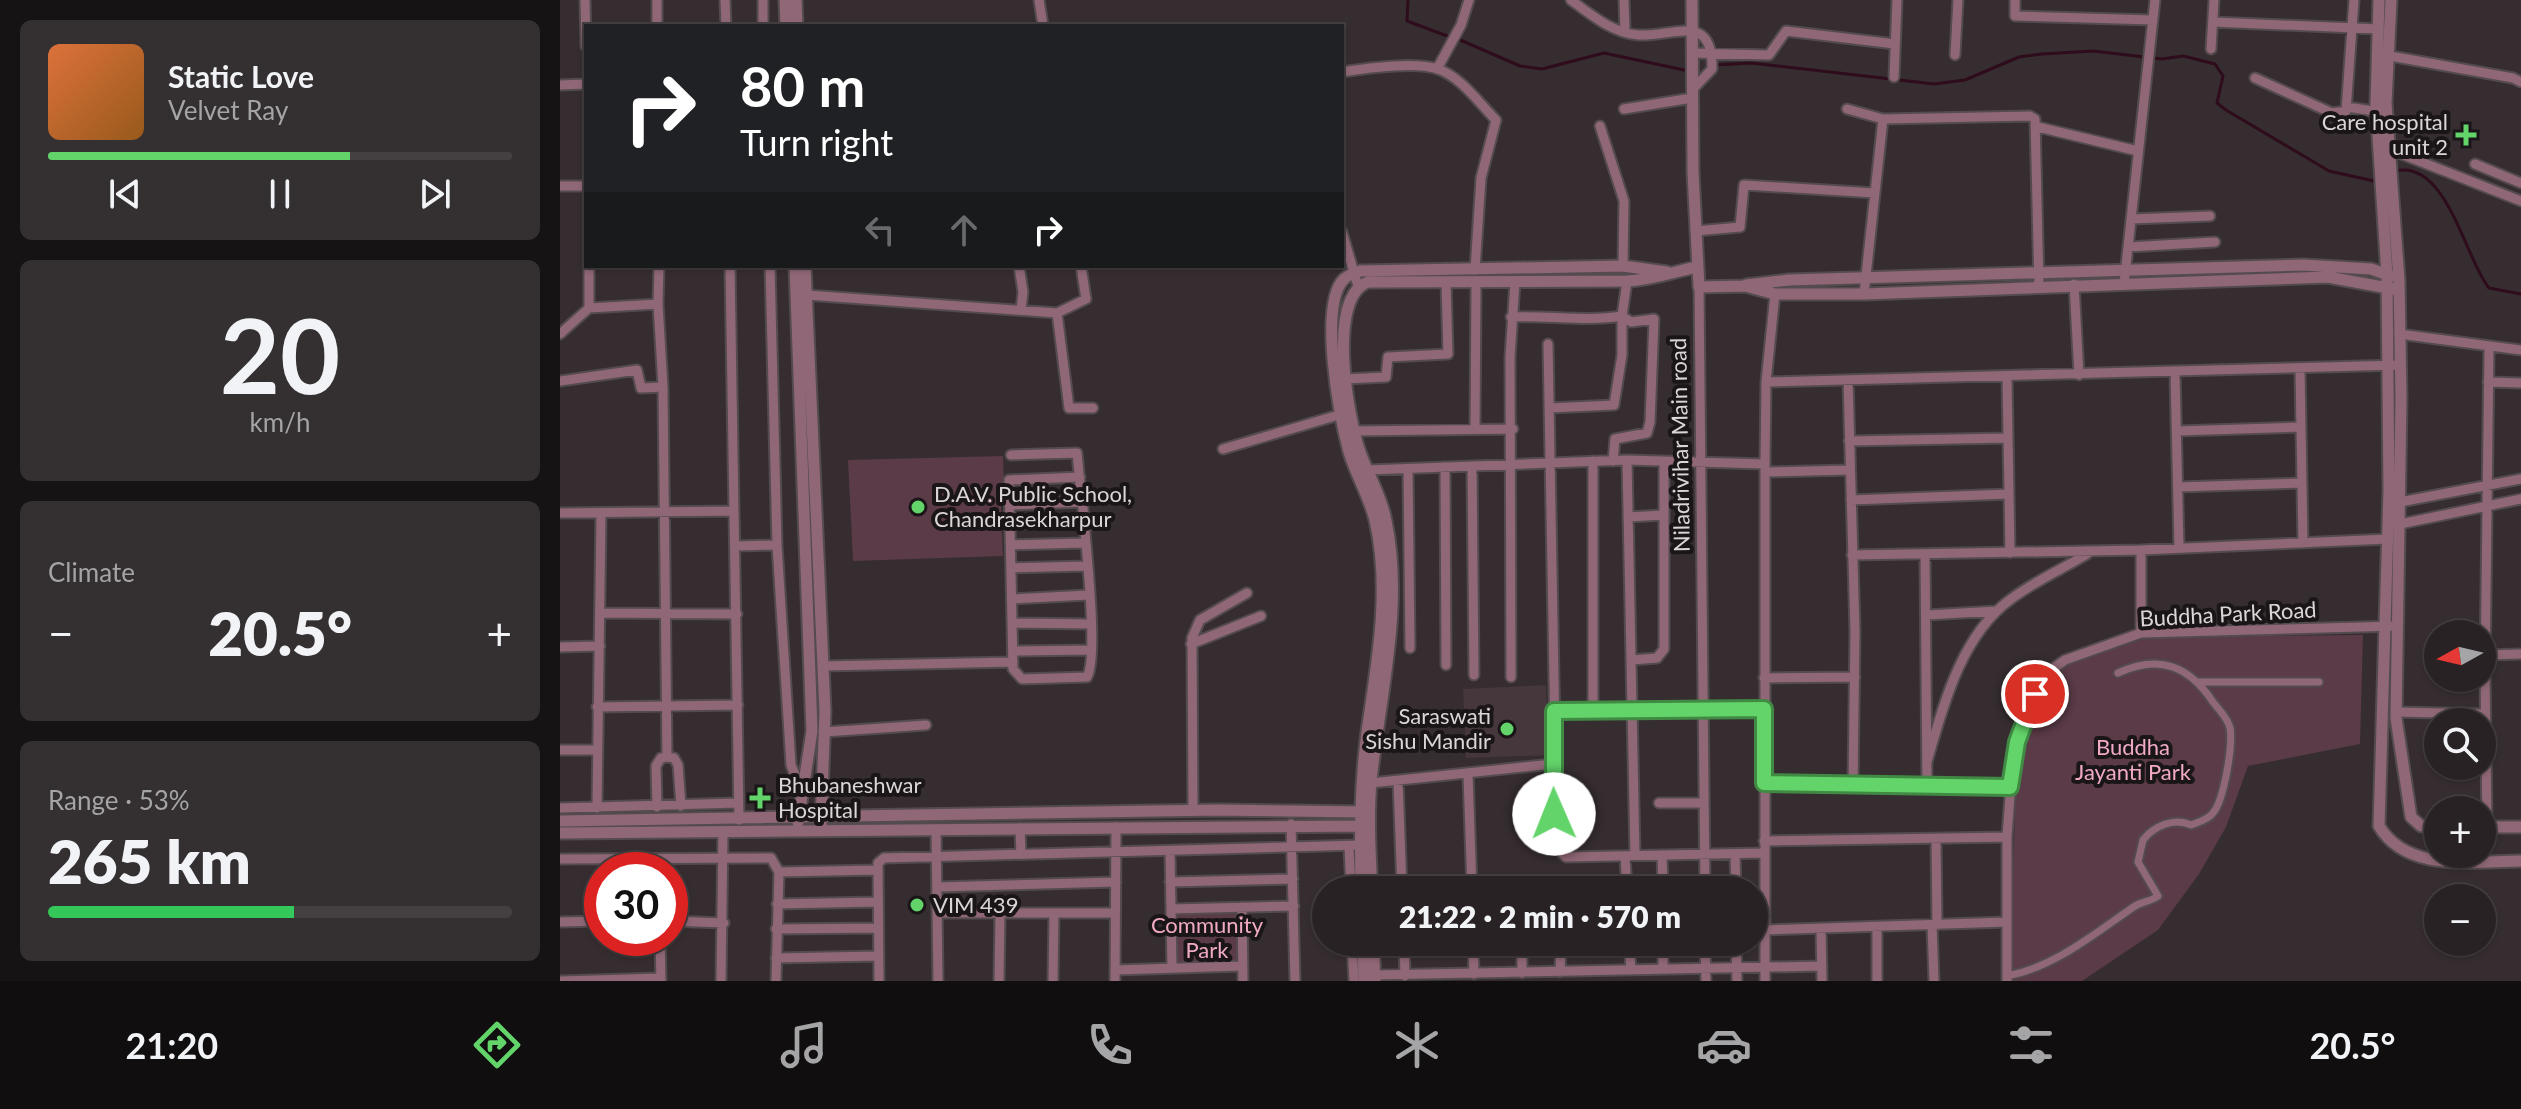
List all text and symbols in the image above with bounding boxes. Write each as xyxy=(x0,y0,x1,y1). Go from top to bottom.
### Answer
text: 80 m xyxy=(740,52,865,119)
icon: right xyxy=(608,56,712,160)
text: Static Love xyxy=(168,58,314,94)
text: Velvet Ray xyxy=(168,94,288,126)
place label: Care hospital unit 2 xyxy=(2322,108,2448,160)
text: Turn right xyxy=(740,120,893,164)
marker: Care hospital unit 2 xyxy=(2455,124,2477,146)
icon: previous xyxy=(103,172,147,216)
icon: pause xyxy=(258,172,302,216)
icon: next xyxy=(413,172,457,216)
icon: left xyxy=(858,208,902,252)
icon: ahead xyxy=(942,208,986,252)
icon: right xyxy=(1026,208,1070,252)
text: 20 xyxy=(220,291,340,416)
street label: Niladrivihar Main road xyxy=(1664,338,1695,552)
text: km/h xyxy=(250,406,310,438)
place label: D.A.V. Public School, Chandrasekharpur xyxy=(934,480,1132,532)
marker: D.A.V. Public School, Chandrasekharpur xyxy=(909,498,927,516)
text: Climate xyxy=(48,556,135,588)
street label: Buddha Park Road xyxy=(2139,595,2317,632)
text: 20.5° xyxy=(208,597,352,669)
text: − xyxy=(48,607,74,659)
text: + xyxy=(486,607,512,659)
north arrow xyxy=(2424,620,2496,692)
map controls xyxy=(2424,620,2496,956)
pin xyxy=(2001,660,2069,728)
icon: arrive xyxy=(2013,672,2057,716)
place label: Saraswati Sishu Mandir xyxy=(1365,702,1491,754)
button: search xyxy=(2424,708,2496,780)
marker: Saraswati Sishu Mandir xyxy=(1498,720,1516,738)
park label: Buddha Jayanti Park xyxy=(2075,733,2192,785)
place label: Bhubaneshwar Hospital xyxy=(778,771,922,823)
position arrow xyxy=(1512,772,1596,856)
text: Range · 53% xyxy=(48,784,190,816)
marker: Bhubaneshwar Hospital xyxy=(749,787,771,809)
button: + xyxy=(2424,796,2496,868)
text: 265 km xyxy=(48,825,251,897)
speed limit sign: 30 xyxy=(584,852,688,956)
button: − xyxy=(2424,884,2496,956)
place label: VIM 439 xyxy=(933,891,1018,918)
marker: VIM 439 xyxy=(908,896,926,914)
text: 21:22 · 2 min · 570 m xyxy=(1399,898,1681,934)
park label: Community Park xyxy=(1151,911,1264,963)
icon: directions xyxy=(469,1017,525,1073)
icon: music xyxy=(776,1017,832,1073)
icon: phone xyxy=(1082,1017,1138,1073)
icon: climate xyxy=(1389,1017,1445,1073)
icon: car xyxy=(1696,1017,1752,1073)
icon: filters xyxy=(2003,1017,2059,1073)
text: 21:20 xyxy=(125,1023,218,1067)
text: 20.5° xyxy=(2309,1023,2396,1067)

